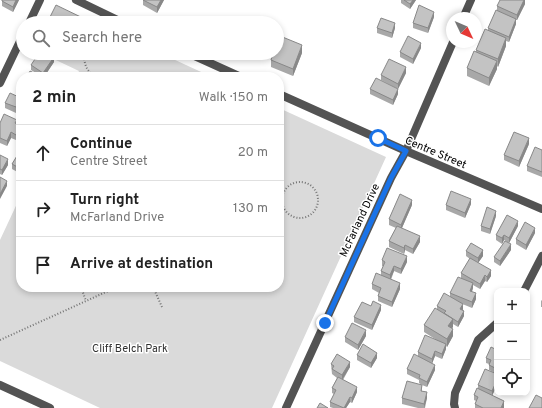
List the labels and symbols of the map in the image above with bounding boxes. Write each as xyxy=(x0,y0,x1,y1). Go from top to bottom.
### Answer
north arrow xyxy=(446,12,482,48)
route start xyxy=(369,129,387,147)
street label: Centre Street xyxy=(403,134,469,172)
street label: McFarland Drive xyxy=(337,181,383,260)
route end xyxy=(316,314,334,332)
park label: Cliff Belch Park xyxy=(92,342,168,356)

